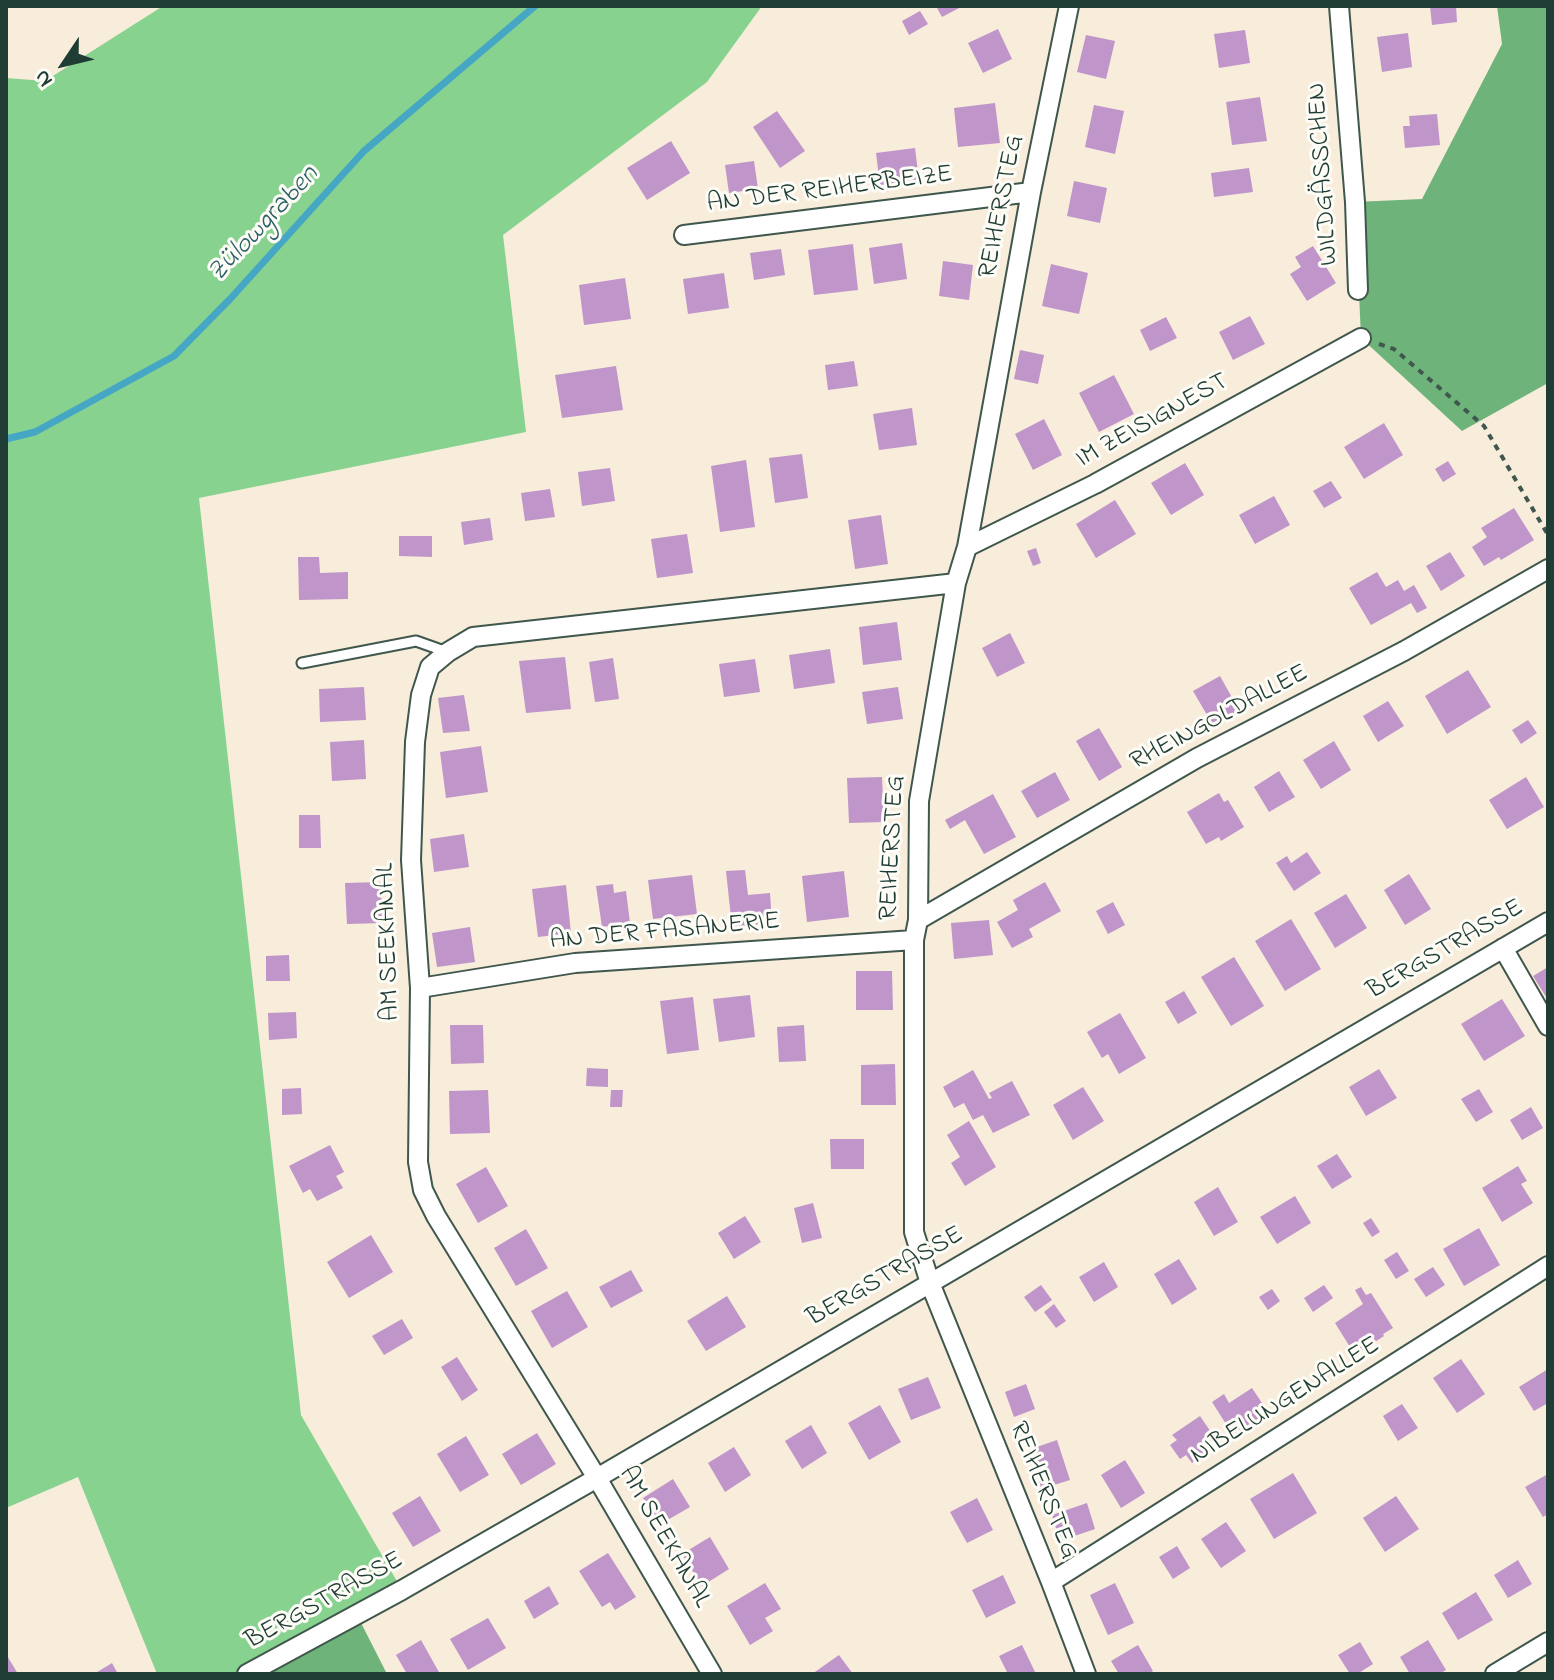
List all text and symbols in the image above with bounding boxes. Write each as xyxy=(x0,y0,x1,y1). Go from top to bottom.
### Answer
north arrow xyxy=(24,24,104,104)
text: N xyxy=(27,63,62,93)
street label: WILDGÄSSCHEN xyxy=(1303,81,1347,267)
street label: REIHERSTEG xyxy=(974,133,1032,281)
water label: Zülowgraben xyxy=(203,160,327,290)
street label: AN DER REIHERBEIZE xyxy=(705,160,955,222)
street label: IM ZEISIGNEST xyxy=(1072,367,1234,477)
street label: RHEINGOLDALLEE xyxy=(1126,659,1314,779)
street label: REIHERSTEG xyxy=(875,775,913,921)
street label: AM SEEKANAL xyxy=(372,862,408,1022)
street label: BERGSTRASSE xyxy=(1362,894,1530,1008)
street label: AN DER FASANERIE xyxy=(549,907,781,959)
street label: BERGSTRASSE xyxy=(802,1221,970,1335)
street label: NIBELUNGENALLEE xyxy=(1186,1331,1386,1473)
street label: REIHERSTEG xyxy=(1000,1418,1084,1564)
street label: AM SEEKANAL xyxy=(610,1462,716,1614)
street label: BERGSTRASSE xyxy=(241,1546,409,1658)

